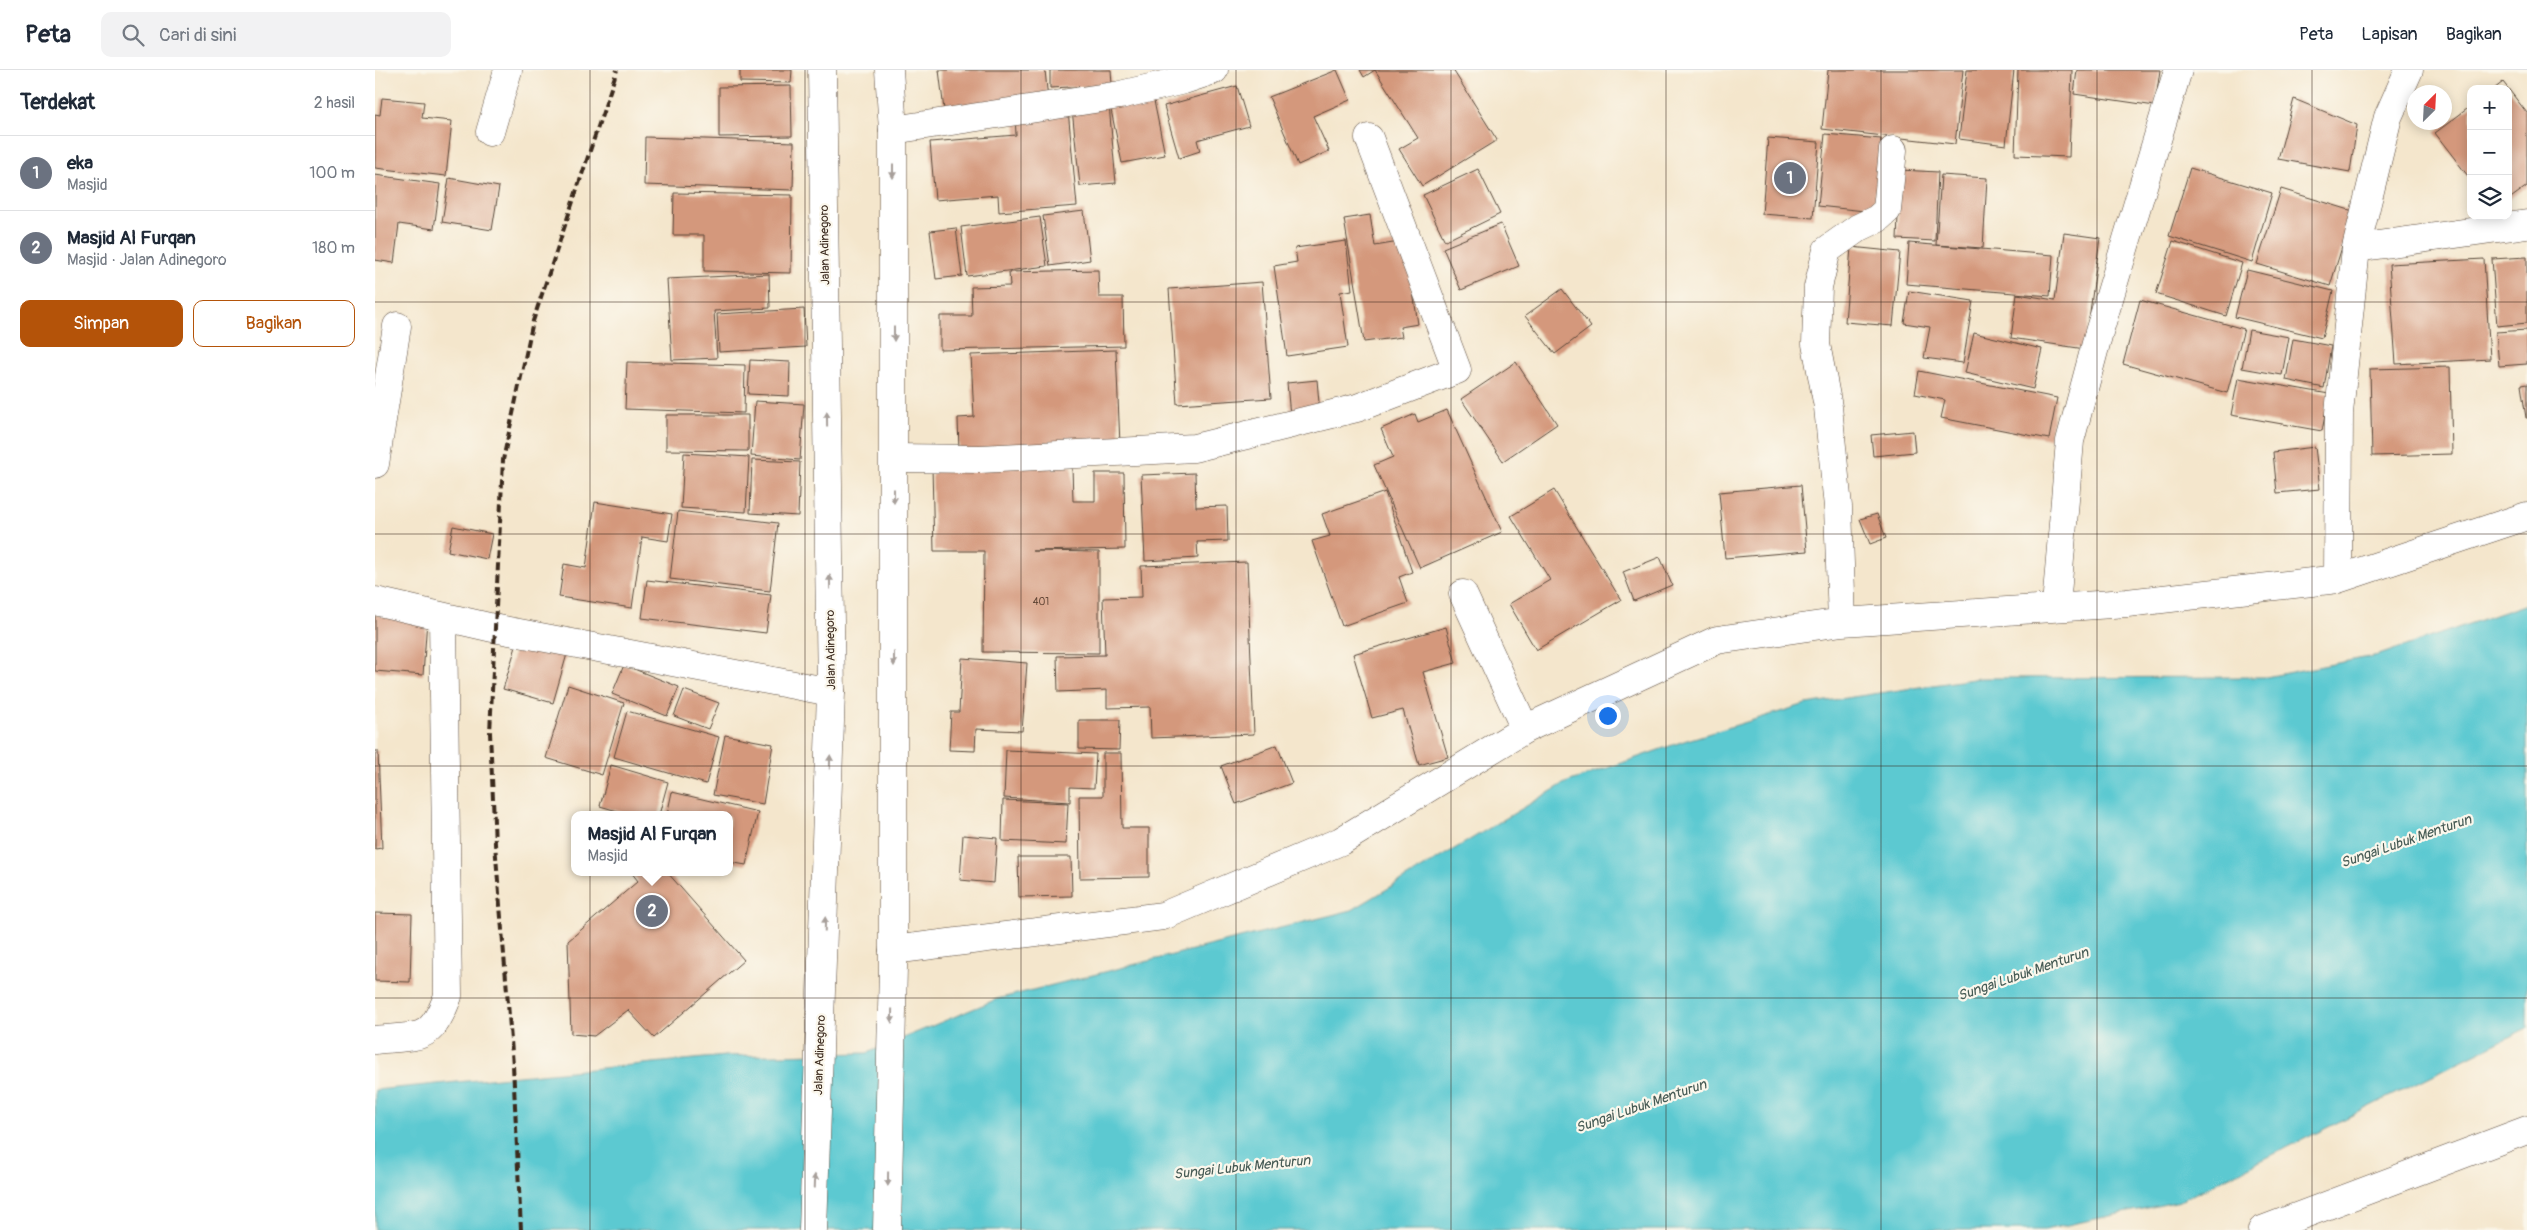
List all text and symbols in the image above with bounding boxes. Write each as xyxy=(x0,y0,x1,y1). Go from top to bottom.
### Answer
search box xyxy=(101,12,451,57)
text: Peta xyxy=(25,20,71,49)
icon: search xyxy=(119,21,147,49)
text: Cari di sini xyxy=(159,23,236,47)
text: Peta xyxy=(2299,23,2333,46)
text: Lapisan xyxy=(2361,23,2418,46)
text: Bagikan xyxy=(2446,23,2502,46)
north arrow xyxy=(2407,85,2452,130)
map controls xyxy=(2467,85,2512,220)
button: + xyxy=(2467,85,2512,130)
text: Terdekat xyxy=(20,89,95,116)
text: 2 hasil xyxy=(314,93,355,113)
button: − xyxy=(2467,130,2512,175)
text: eka xyxy=(67,151,93,175)
pin: 1 xyxy=(1774,159,1806,197)
text: 1 xyxy=(33,163,39,183)
text: 100 m xyxy=(309,163,355,183)
one-way arrow xyxy=(889,163,897,179)
text: Masjid xyxy=(67,175,107,195)
button: layers xyxy=(2467,175,2512,220)
street label: Jalan Adinegoro xyxy=(817,204,833,285)
text: Masjid Al Furqan xyxy=(67,226,196,250)
text: 2 xyxy=(32,238,40,258)
text: 180 m xyxy=(312,238,355,258)
text: Masjid · Jalan Adinegoro xyxy=(67,250,226,270)
button: Simpan xyxy=(20,300,183,347)
button: Bagikan xyxy=(193,300,355,347)
one-way arrow xyxy=(890,326,898,342)
one-way arrow xyxy=(823,411,831,427)
one-way arrow xyxy=(890,488,898,504)
one-way arrow xyxy=(826,574,834,590)
house number: 401 xyxy=(1033,596,1049,608)
street label: Jalan Adinegoro xyxy=(823,609,839,690)
one-way arrow xyxy=(890,651,898,667)
your location xyxy=(1595,703,1621,729)
one-way arrow xyxy=(826,754,834,770)
water label: Sungai Lubuk Menturun xyxy=(2338,810,2475,871)
popup xyxy=(571,811,733,876)
text: Masjid Al Furqan xyxy=(588,822,716,846)
text: Masjid xyxy=(588,846,628,866)
pin: 2 xyxy=(636,892,668,930)
one-way arrow xyxy=(821,916,829,932)
water label: Sungai Lubuk Menturun xyxy=(1955,943,2092,1004)
one-way arrow xyxy=(888,1008,896,1024)
street label: Jalan Adinegoro xyxy=(811,1014,829,1095)
water label: Sungai Lubuk Menturun xyxy=(1573,1075,1710,1136)
water label: Sungai Lubuk Menturun xyxy=(1173,1151,1312,1183)
one-way arrow xyxy=(884,1171,892,1187)
one-way arrow xyxy=(812,1173,820,1189)

